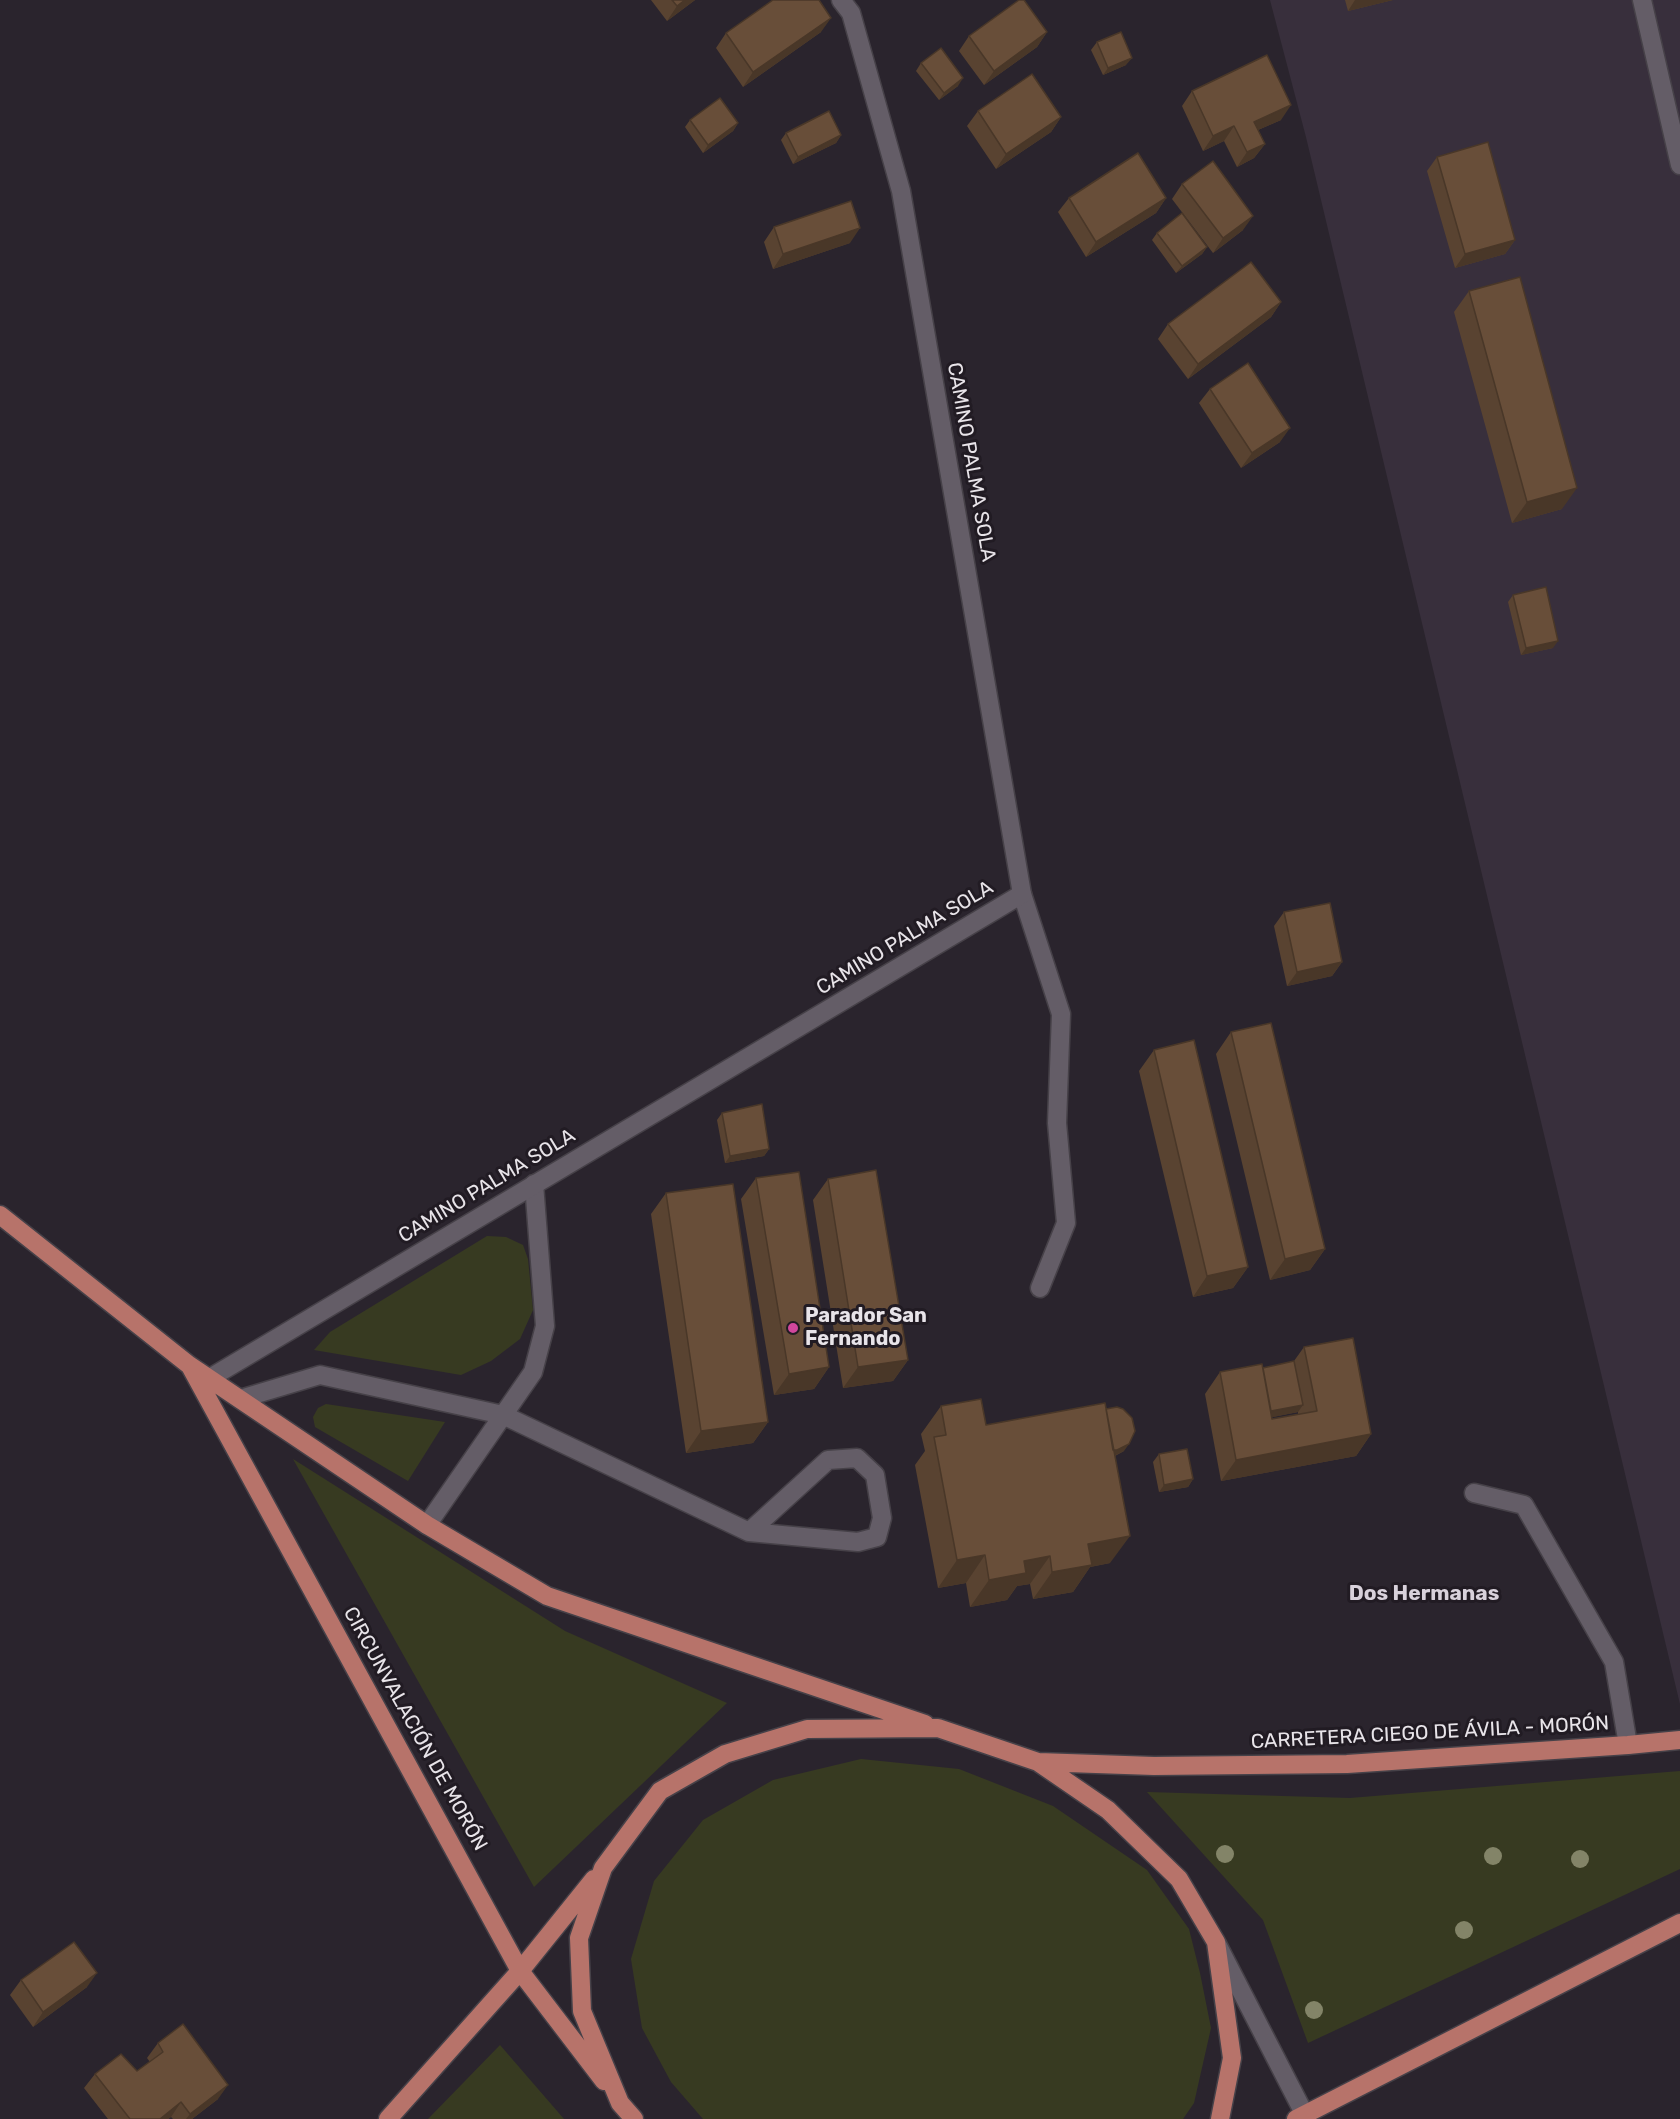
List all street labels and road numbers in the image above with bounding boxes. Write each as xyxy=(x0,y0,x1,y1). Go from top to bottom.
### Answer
street label: CAMINO PALMA SOLA xyxy=(942,361,1000,563)
street label: CAMINO PALMA SOLA xyxy=(812,876,998,1000)
street label: CAMINO PALMA SOLA xyxy=(394,1124,580,1248)
street label: CIRCUNVALACIÓN DE MORÓN xyxy=(338,1603,492,1855)
street label: CARRETERA CIEGO DE ÁVILA - MORÓN xyxy=(1250,1712,1610,1754)

